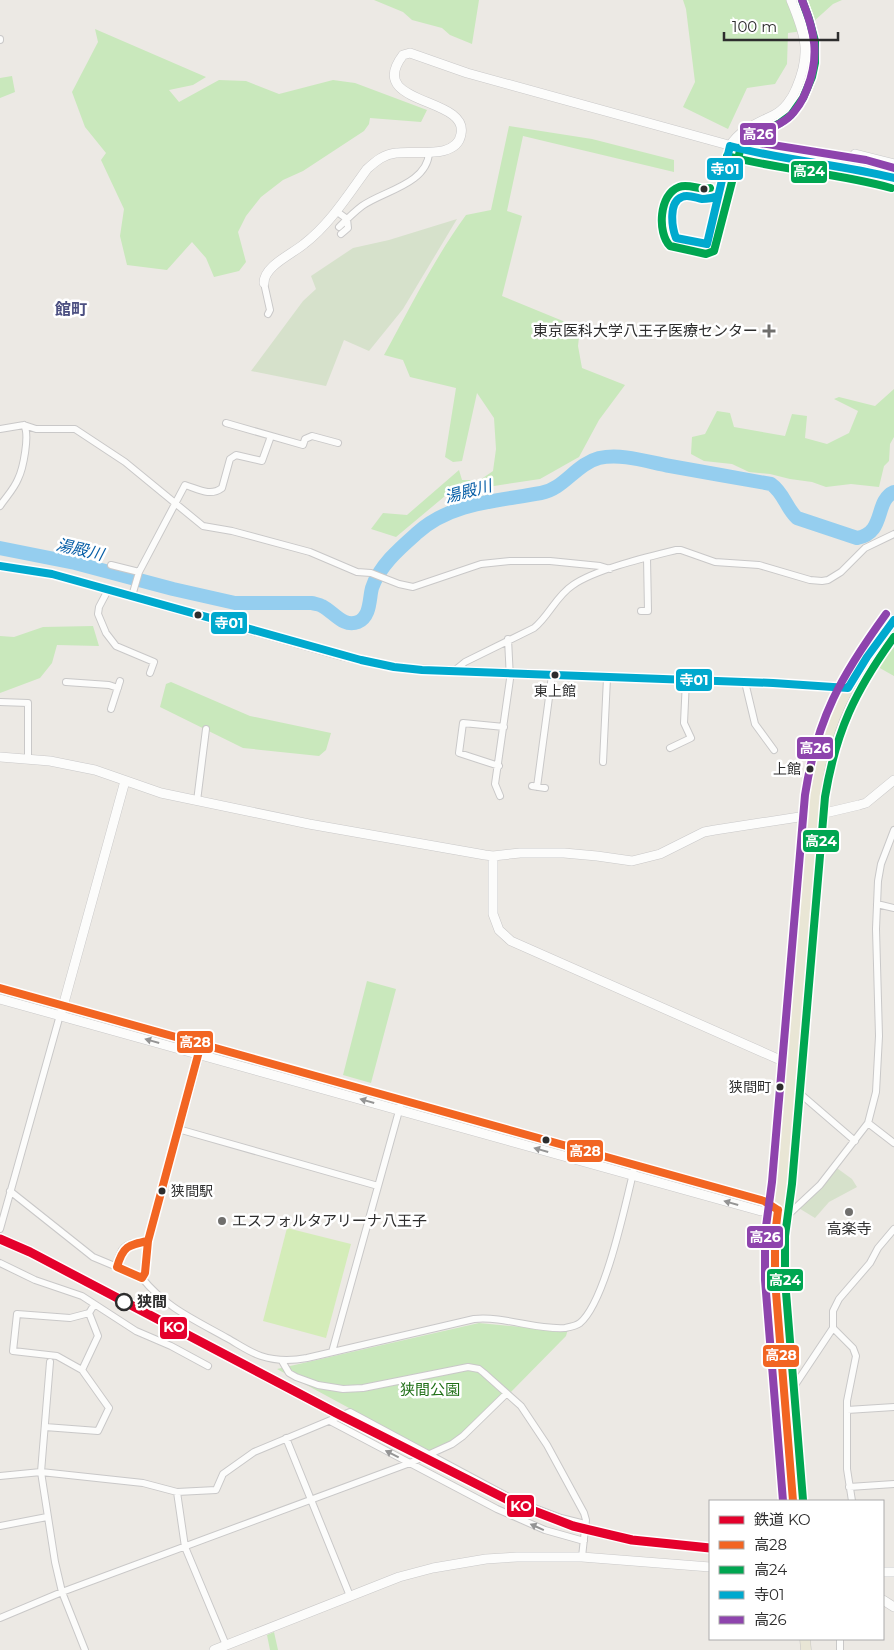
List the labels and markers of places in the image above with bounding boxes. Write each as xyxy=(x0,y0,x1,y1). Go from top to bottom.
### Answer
unlabelled marker xyxy=(699,184,709,194)
place label: 東京医科大学八王子医療センター xyxy=(533,321,758,340)
marker: 東京医科大学八王子医療センター xyxy=(762,324,776,338)
unlabelled marker xyxy=(193,610,203,620)
marker: 東上館 xyxy=(550,670,560,680)
place label: 東上館 xyxy=(534,682,576,700)
place label: 上館 xyxy=(773,760,801,778)
marker: 上館 xyxy=(805,764,815,774)
place label: 狭間町 xyxy=(729,1078,771,1096)
marker: 狭間町 xyxy=(775,1082,785,1092)
unlabelled marker xyxy=(541,1135,551,1145)
place label: 狭間駅 xyxy=(171,1182,213,1200)
marker: 狭間駅 xyxy=(157,1186,167,1196)
marker: 高楽寺 xyxy=(843,1206,855,1218)
place label: エスフォルタアリーナ八王子 xyxy=(232,1211,427,1230)
marker: エスフォルタアリーナ八王子 xyxy=(216,1215,228,1227)
place label: 高楽寺 xyxy=(826,1219,872,1238)
place label: 狭間 xyxy=(137,1292,167,1311)
marker: 狭間 xyxy=(115,1293,133,1311)

